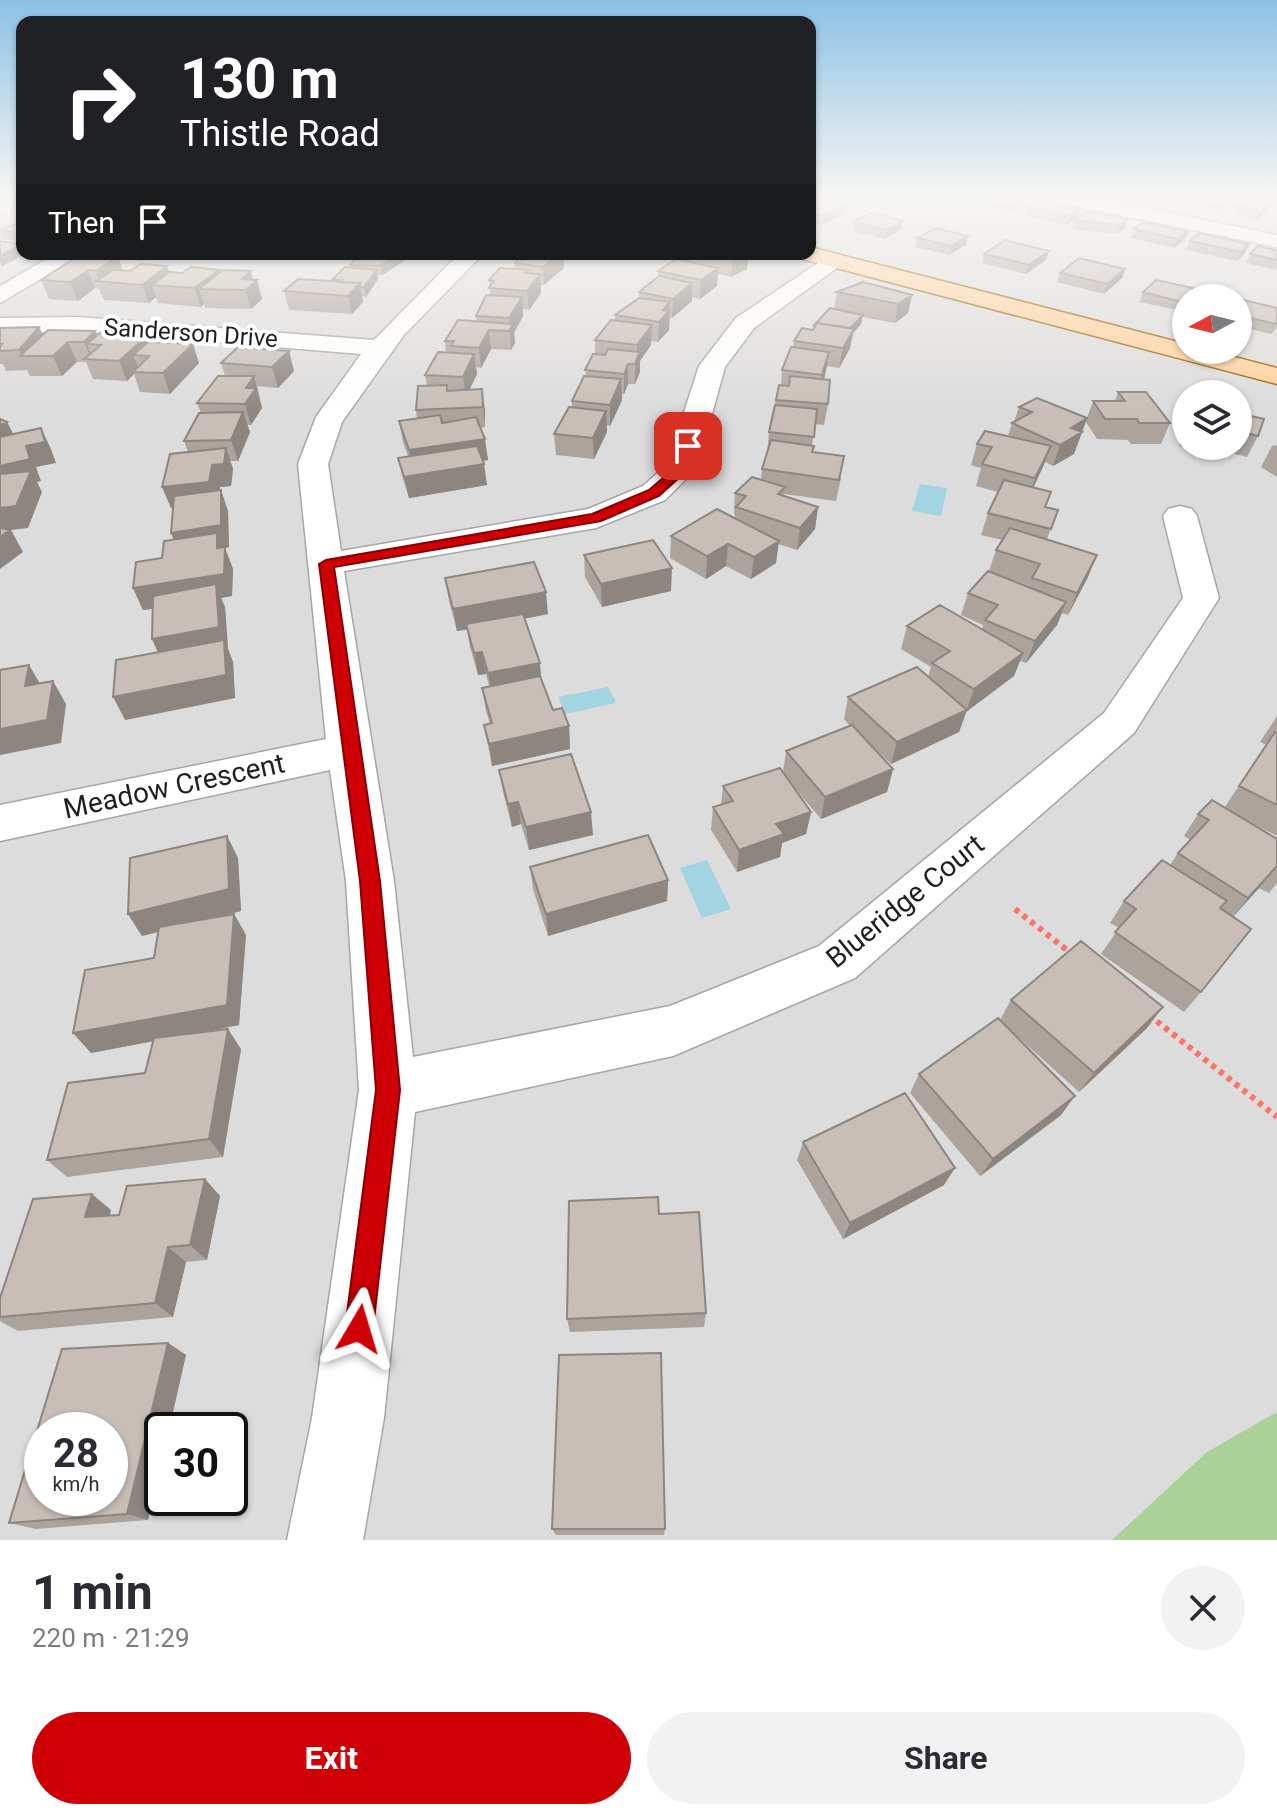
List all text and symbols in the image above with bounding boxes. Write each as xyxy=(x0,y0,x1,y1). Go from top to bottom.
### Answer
text: 130 m xyxy=(180,46,339,112)
icon: right xyxy=(48,48,152,152)
text: Thistle Road xyxy=(180,113,380,155)
icon: arrive xyxy=(131,200,175,244)
text: Then xyxy=(48,205,115,240)
north arrow xyxy=(1172,284,1252,364)
map controls xyxy=(1172,284,1252,460)
street label: Sanderson Drive xyxy=(103,313,279,353)
button: layers xyxy=(1172,380,1252,460)
pin xyxy=(654,412,722,480)
icon: arrive xyxy=(666,424,710,468)
street label: Meadow Crescent xyxy=(60,746,288,826)
street label: Blueridge Court xyxy=(820,827,990,975)
position arrow xyxy=(317,1287,401,1371)
speed limit sign: 30 xyxy=(144,1412,248,1516)
text: 28 xyxy=(53,1430,99,1477)
text: km/h xyxy=(53,1472,99,1496)
text: 1 min xyxy=(32,1564,153,1621)
button: close xyxy=(1161,1566,1245,1650)
text: 220 m · 21:29 xyxy=(32,1623,190,1653)
button: Exit xyxy=(32,1712,631,1804)
button: Share xyxy=(647,1712,1245,1804)

